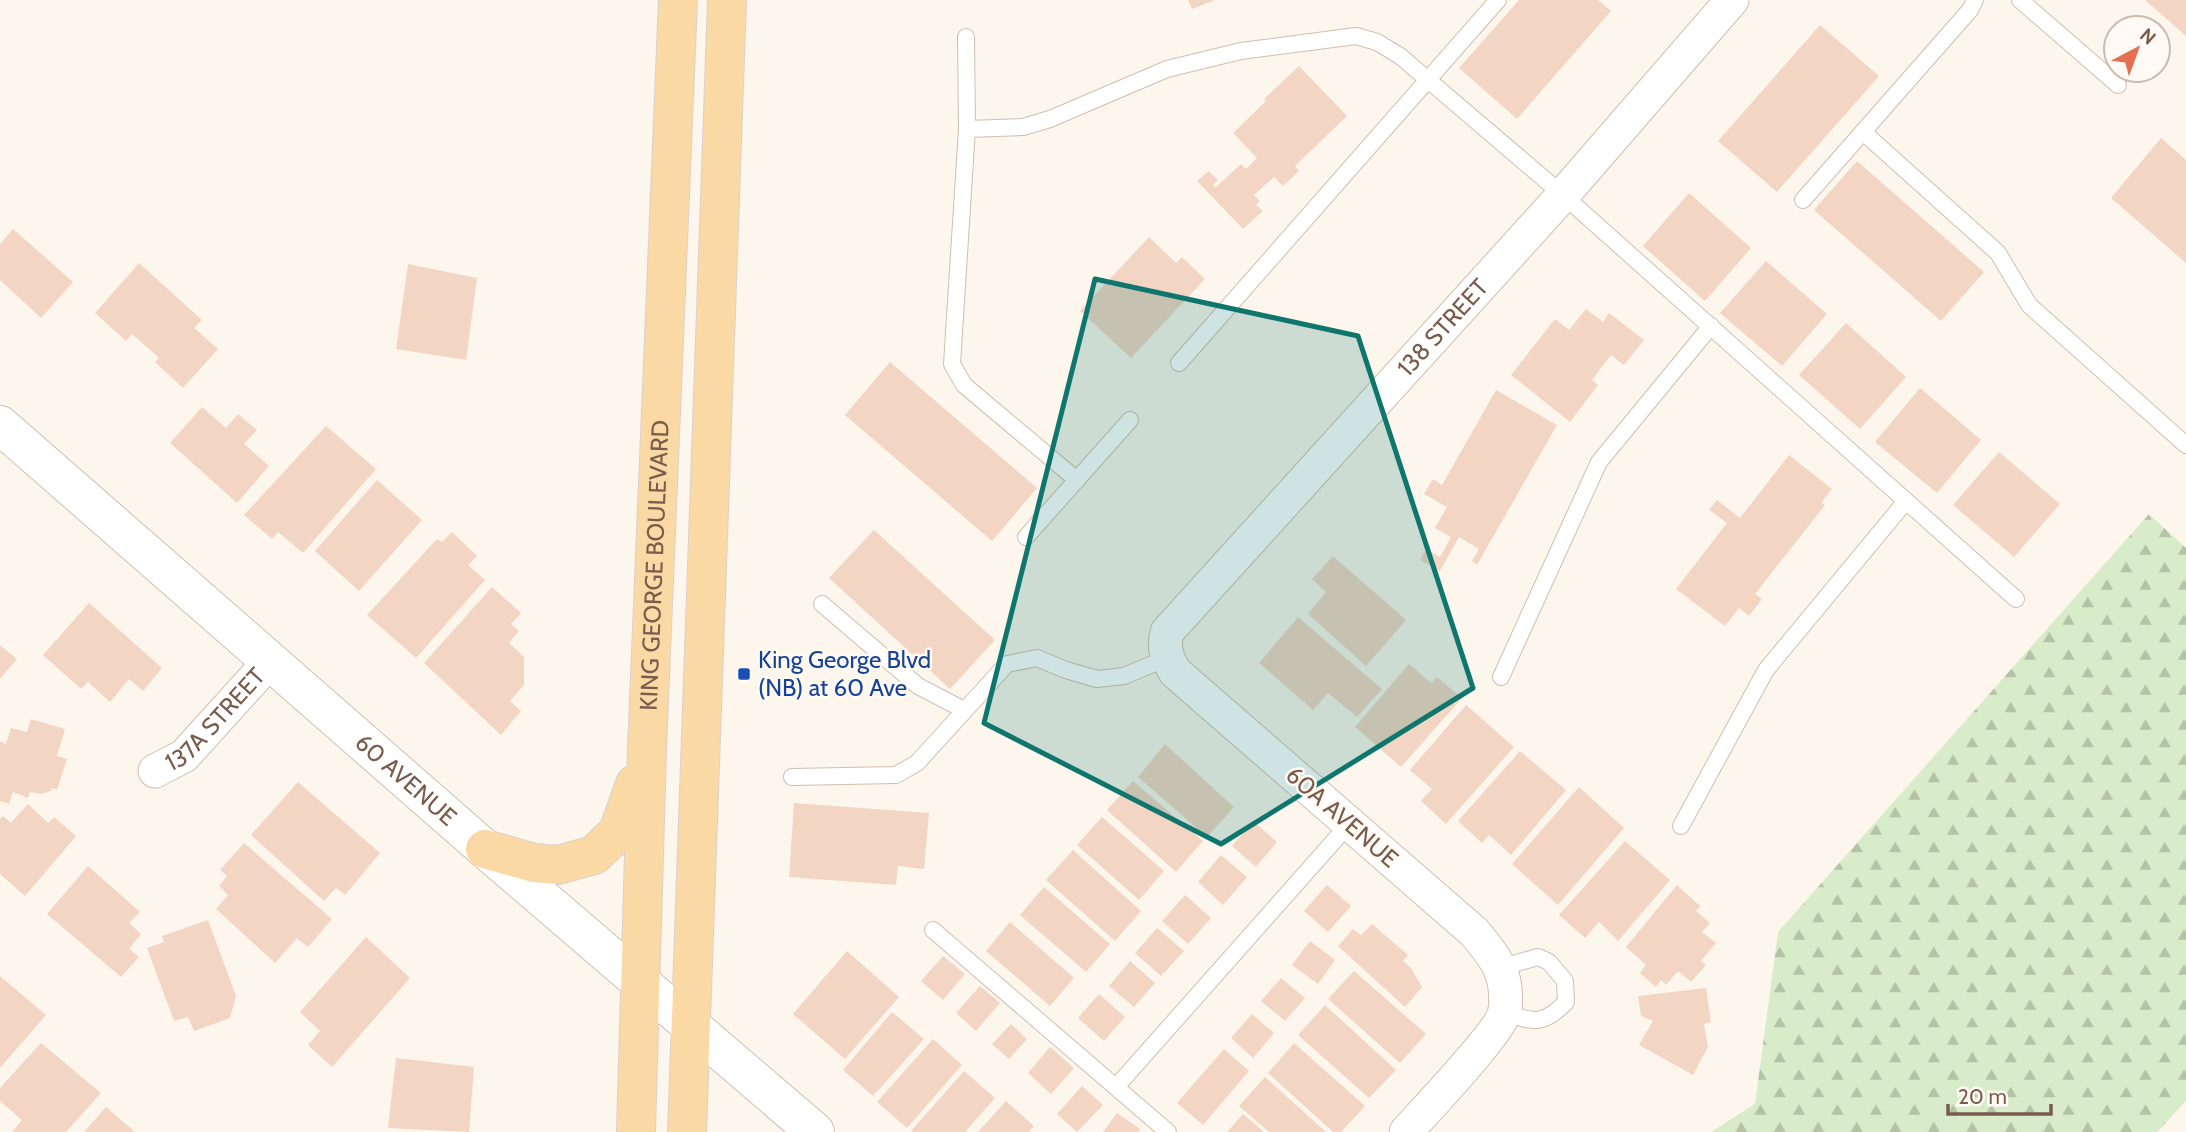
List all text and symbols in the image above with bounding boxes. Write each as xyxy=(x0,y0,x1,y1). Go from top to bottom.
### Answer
north arrow xyxy=(2102,14,2172,84)
text: N xyxy=(2135,23,2160,50)
street label: 138 STREET xyxy=(1391,272,1494,382)
street label: KING GEORGE BOULEVARD xyxy=(634,419,675,711)
place label: King George Blvd (NB) at 60 Ave xyxy=(758,645,931,702)
street label: 137A STREET xyxy=(160,661,271,777)
marker: King George Blvd (NB) at 60 Ave xyxy=(736,666,752,682)
street label: 60 AVENUE xyxy=(350,727,463,831)
street label: 60A AVENUE xyxy=(1280,760,1404,873)
scale bar xyxy=(1948,1072,2051,1116)
text: 20 m xyxy=(1958,1084,2007,1109)

